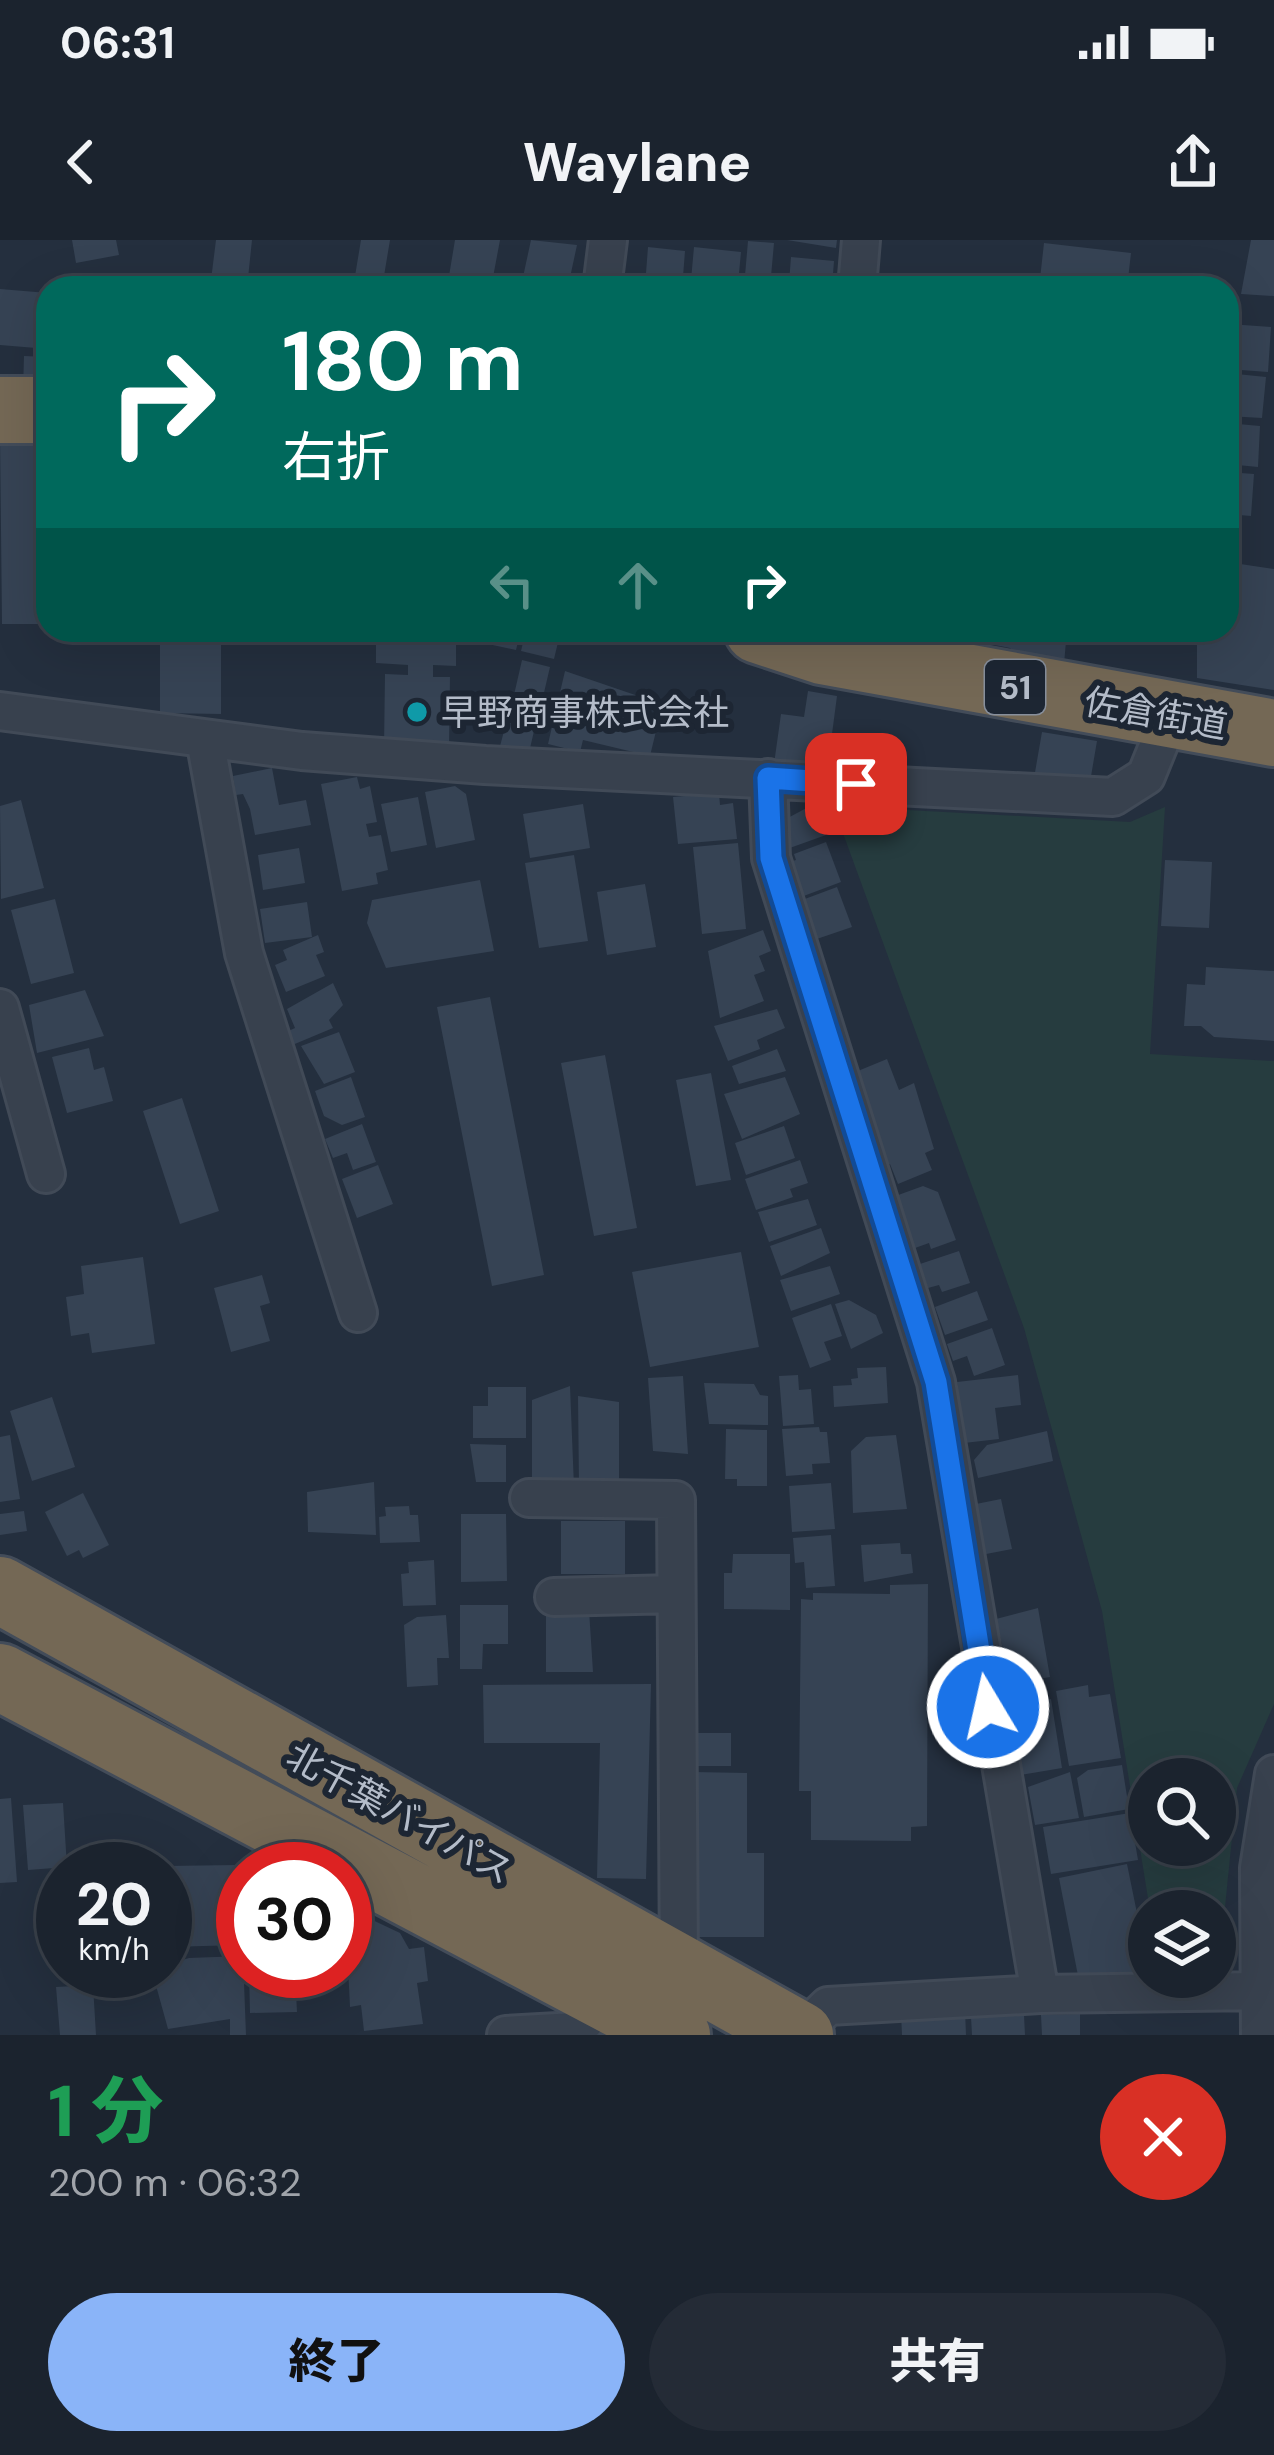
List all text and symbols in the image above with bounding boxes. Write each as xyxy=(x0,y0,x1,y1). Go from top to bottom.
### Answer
text: 06:31 xyxy=(60,13,175,72)
text: Waylane xyxy=(523,127,751,198)
icon: back xyxy=(48,129,114,195)
icon: share xyxy=(1160,129,1226,195)
text: 180 m xyxy=(282,307,524,416)
icon: right xyxy=(84,324,240,480)
text: 右折 xyxy=(282,422,390,493)
icon: left xyxy=(479,552,545,618)
icon: ahead xyxy=(605,552,671,618)
icon: right xyxy=(731,552,797,618)
road number: 51 xyxy=(985,660,1045,714)
street label: 佐倉街道 xyxy=(1081,678,1231,749)
place label: 早野商事株式会社 xyxy=(441,689,729,736)
marker: 早野商事株式会社 xyxy=(404,699,430,725)
pin xyxy=(805,733,907,835)
icon: arrive xyxy=(823,751,889,817)
position arrow xyxy=(925,1644,1051,1770)
street label: 北千葉バイパス xyxy=(278,1732,521,1895)
map controls xyxy=(1128,1758,1236,1998)
button: search xyxy=(1128,1758,1236,1866)
speed limit sign: 30 xyxy=(216,1842,372,1998)
text: 20 xyxy=(76,1865,152,1944)
button: layers xyxy=(1128,1890,1236,1998)
text: km/h xyxy=(79,1930,149,1969)
text: 1 分 xyxy=(48,2065,163,2158)
button: close xyxy=(1100,2074,1226,2200)
text: 200 m · 06:32 xyxy=(48,2157,302,2208)
button: 終了 xyxy=(48,2293,625,2431)
button: 共有 xyxy=(649,2293,1226,2431)

